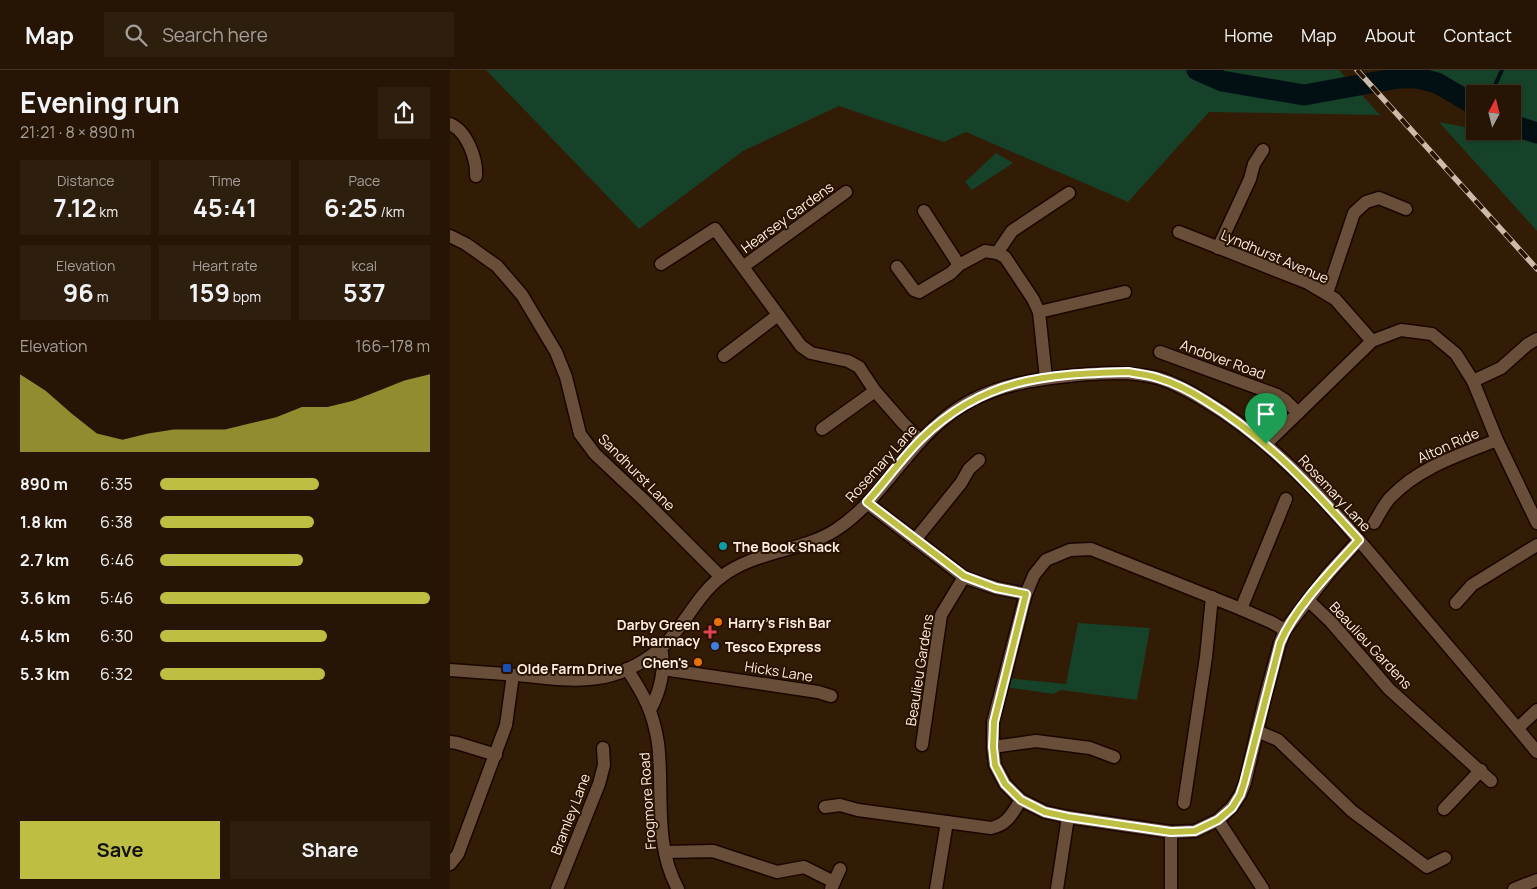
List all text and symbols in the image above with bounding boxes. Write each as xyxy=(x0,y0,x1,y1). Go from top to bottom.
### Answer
search box xyxy=(104,12,454,57)
text: Map xyxy=(25,18,74,51)
icon: search xyxy=(122,21,150,49)
text: Search here xyxy=(162,22,268,48)
text: Home xyxy=(1224,23,1273,47)
text: Map xyxy=(1301,23,1337,47)
text: About xyxy=(1365,23,1415,47)
text: Contact xyxy=(1443,23,1512,47)
text: Evening run xyxy=(20,83,180,121)
north arrow xyxy=(1466,85,1521,140)
map controls xyxy=(1466,85,1521,140)
button: share xyxy=(378,87,430,139)
text: 21:21 · 8 × 890 m xyxy=(20,121,135,143)
text: Distance xyxy=(57,171,114,190)
text: Time xyxy=(209,171,241,190)
text: Pace xyxy=(349,171,380,190)
street label: Hearsey Gardens xyxy=(737,177,837,257)
text: 7.12 xyxy=(53,190,97,225)
text: 45:41 xyxy=(193,190,257,225)
text: 6:25 xyxy=(324,190,378,225)
text: km xyxy=(97,202,118,221)
text: /km xyxy=(378,202,405,221)
street label: Lyndhurst Avenue xyxy=(1218,225,1332,287)
text: Elevation xyxy=(56,256,115,275)
text: Heart rate xyxy=(193,256,257,275)
text: kcal xyxy=(352,256,377,275)
text: 96 xyxy=(63,275,94,310)
text: 159 xyxy=(189,275,230,310)
text: 537 xyxy=(343,275,386,310)
text: m xyxy=(94,287,109,306)
text: bpm xyxy=(230,287,261,306)
text: Elevation xyxy=(20,335,88,357)
text: 166–178 m xyxy=(355,335,430,357)
street label: Andover Road xyxy=(1178,335,1268,383)
pin xyxy=(1245,393,1287,444)
icon: arrive xyxy=(1252,400,1280,428)
street label: Rosemary Lane xyxy=(841,420,921,506)
street label: Alton Ride xyxy=(1414,423,1482,467)
street label: Sandhurst Lane xyxy=(594,429,680,515)
street label: Rosemary Lane xyxy=(1294,450,1376,536)
text: 890 m xyxy=(20,473,68,495)
text: 6:35 xyxy=(100,473,133,495)
text: 1.8 km xyxy=(20,511,67,533)
text: 6:38 xyxy=(100,511,133,533)
place label: The Book Shack xyxy=(733,537,840,556)
marker: The Book Shack xyxy=(717,540,729,552)
text: 2.7 km xyxy=(20,549,69,571)
text: 6:46 xyxy=(100,549,134,571)
text: 3.6 km xyxy=(20,587,70,609)
text: 5:46 xyxy=(100,587,133,609)
street label: Beaulieu Gardens xyxy=(1326,597,1416,693)
place label: Harry's Fish Bar xyxy=(728,613,831,632)
street label: Beaulieu Gardens xyxy=(901,613,937,727)
place label: Darby Green Pharmacy xyxy=(617,615,700,650)
marker: Harry's Fish Bar xyxy=(712,616,724,628)
text: 4.5 km xyxy=(20,625,70,647)
text: 6:30 xyxy=(100,625,133,647)
marker: Darby Green Pharmacy xyxy=(704,626,716,638)
place label: Tesco Express xyxy=(725,637,822,656)
marker: Tesco Express xyxy=(709,640,721,652)
place label: Chen's xyxy=(642,653,688,672)
marker: Chen's xyxy=(692,656,704,668)
street label: Hicks Lane xyxy=(743,656,815,686)
place label: Olde Farm Drive xyxy=(517,659,623,678)
marker: Olde Farm Drive xyxy=(501,662,513,674)
text: 5.3 km xyxy=(20,663,70,685)
text: 6:32 xyxy=(100,663,133,685)
street label: Frogmore Road xyxy=(634,752,660,850)
street label: Bramley Lane xyxy=(546,771,594,857)
button: Save xyxy=(20,821,220,879)
button: Share xyxy=(230,821,430,879)

